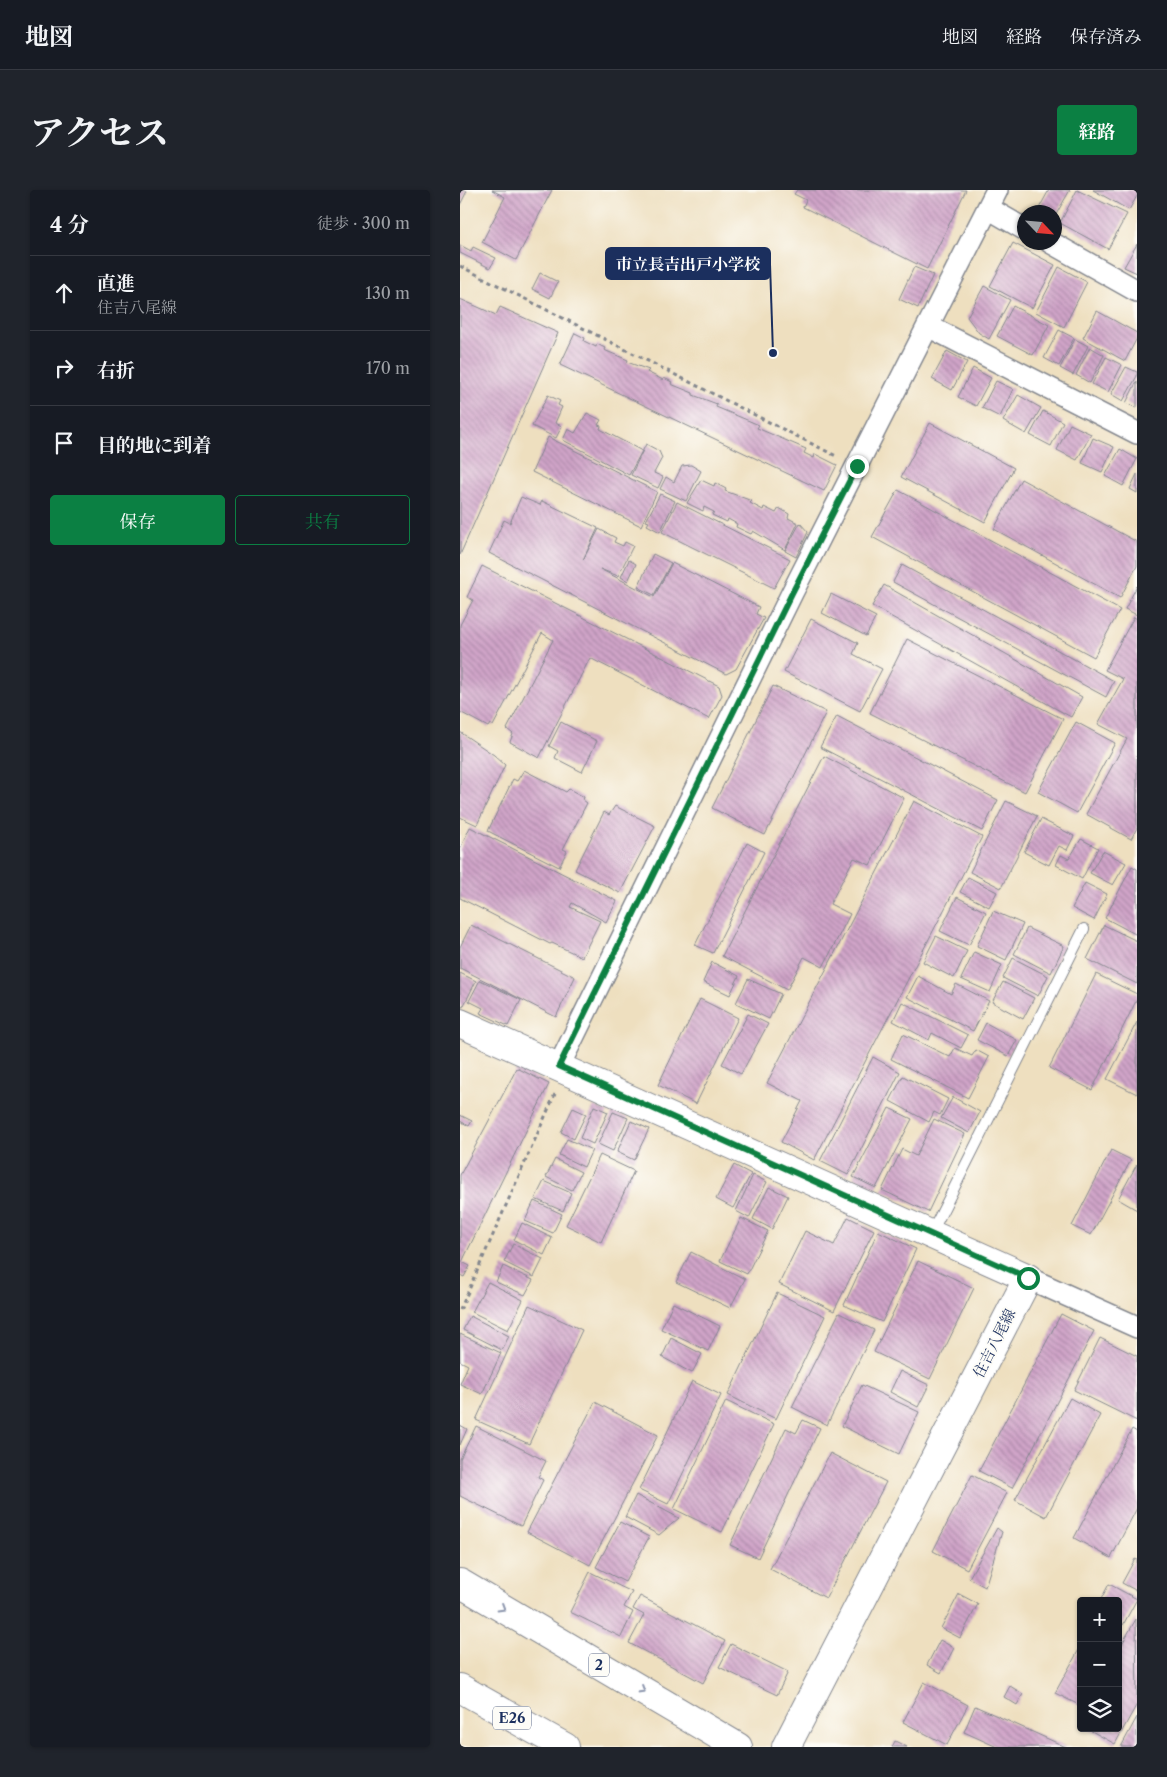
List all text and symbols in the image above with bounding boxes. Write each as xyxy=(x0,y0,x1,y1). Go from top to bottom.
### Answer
text: 地図 xyxy=(25,22,73,51)
text: 地図 xyxy=(942,26,978,48)
text: 経路 xyxy=(1006,26,1042,48)
text: 保存済み xyxy=(1070,26,1142,48)
button: 経路 xyxy=(1057,105,1137,155)
text: アクセス xyxy=(30,111,169,154)
north arrow xyxy=(1017,205,1062,250)
text: 4 分 xyxy=(50,212,89,237)
text: 徒歩 · 300 m xyxy=(317,213,410,233)
callout: 市立長吉出戸小学校 xyxy=(606,248,770,279)
text: 市立長吉出戸小学校 xyxy=(616,254,761,274)
text: 直進 xyxy=(97,272,135,295)
icon: ahead xyxy=(50,279,78,307)
text: 130 m xyxy=(365,283,410,303)
text: 住吉八尾線 xyxy=(97,297,177,317)
icon: right xyxy=(50,354,78,382)
text: 170 m xyxy=(366,358,410,378)
text: 右折 xyxy=(97,359,135,382)
icon: arrive xyxy=(50,429,78,457)
text: 目的地に到着 xyxy=(97,434,211,457)
route end xyxy=(846,455,869,478)
button: 保存 xyxy=(50,495,225,545)
button: 共有 xyxy=(235,495,410,545)
route start xyxy=(1017,1267,1040,1290)
street label: 住吉八尾線 xyxy=(969,1305,1019,1381)
map controls xyxy=(1077,1597,1122,1732)
button: + xyxy=(1077,1597,1122,1642)
one-way arrow xyxy=(497,1602,506,1612)
button: − xyxy=(1077,1642,1122,1687)
road number: 2 xyxy=(589,1654,609,1676)
one-way arrow xyxy=(637,1684,646,1694)
button: layers xyxy=(1077,1687,1122,1732)
road number: E26 xyxy=(493,1706,531,1730)

